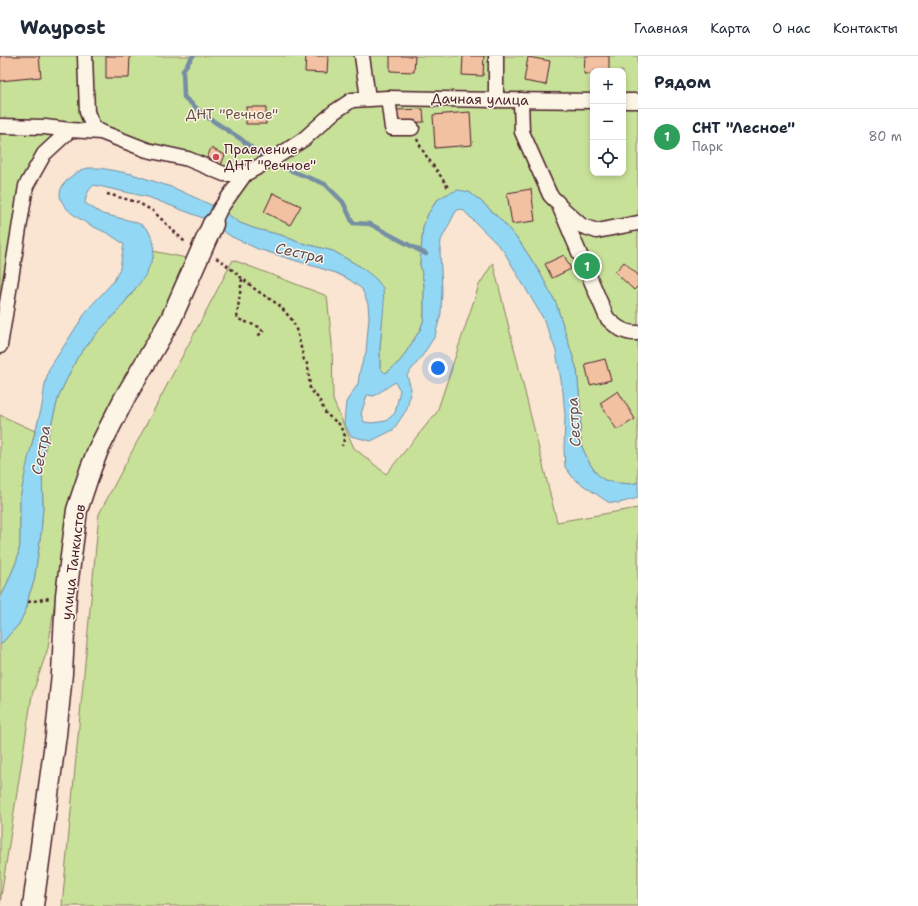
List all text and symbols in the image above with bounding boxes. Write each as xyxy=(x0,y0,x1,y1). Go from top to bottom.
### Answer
text: Waypost xyxy=(20,15,105,40)
text: Главная xyxy=(634,19,688,37)
text: Карта xyxy=(710,19,750,37)
text: О нас xyxy=(772,19,811,37)
text: Контакты xyxy=(833,19,898,37)
map controls xyxy=(590,68,626,176)
button: + xyxy=(590,68,626,104)
text: Рядом xyxy=(654,71,711,93)
street label: Дачная улица xyxy=(431,89,529,109)
button: − xyxy=(590,104,626,140)
park label: ДНТ "Речное" xyxy=(186,105,278,123)
text: СНТ "Лесное" xyxy=(692,118,795,138)
text: 1 xyxy=(664,128,670,145)
text: 80 m xyxy=(868,128,902,145)
text: Парк xyxy=(692,138,723,155)
place label: Правление ДНТ "Речное" xyxy=(224,140,316,174)
button: locate xyxy=(590,140,626,176)
marker: Правление ДНТ "Речное" xyxy=(211,152,221,162)
water label: Сестра xyxy=(273,238,327,268)
pin: 1 xyxy=(574,251,600,281)
your location xyxy=(428,358,448,378)
water label: Сестра xyxy=(562,396,586,448)
water label: Сестра xyxy=(27,424,55,476)
street label: улица Танкистов xyxy=(57,503,89,621)

